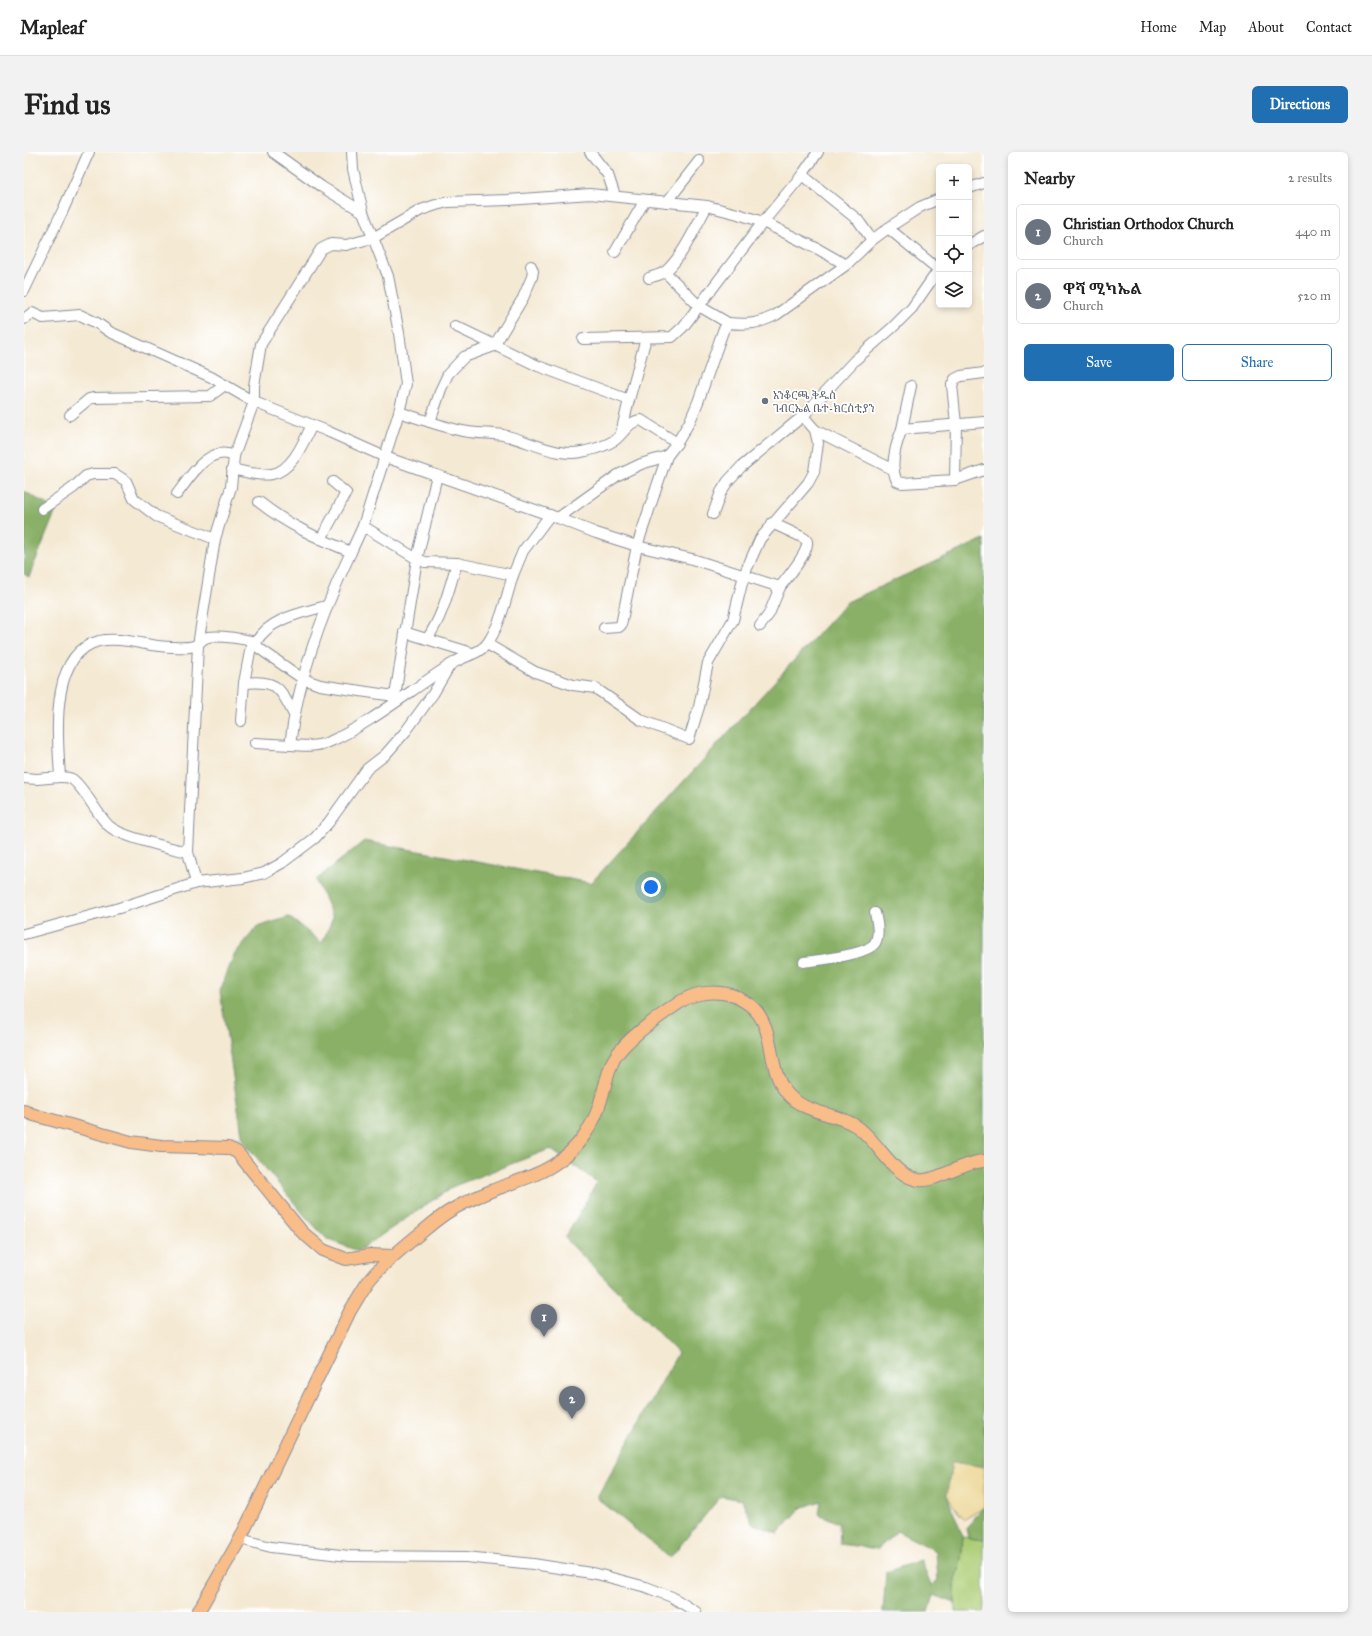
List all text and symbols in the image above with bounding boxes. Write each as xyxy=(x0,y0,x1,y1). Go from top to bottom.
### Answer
text: Mapleaf xyxy=(20,16,84,39)
text: Home xyxy=(1140,19,1177,36)
text: Map xyxy=(1199,19,1226,36)
text: About xyxy=(1248,19,1284,36)
text: Contact xyxy=(1306,19,1352,36)
button: Directions xyxy=(1252,86,1348,123)
text: Find us xyxy=(24,87,110,122)
map controls xyxy=(936,164,972,308)
button: + xyxy=(936,164,972,200)
text: Nearby xyxy=(1024,168,1075,189)
text: 2 results xyxy=(1288,170,1332,186)
button: − xyxy=(936,200,972,236)
text: Christian Orthodox Church xyxy=(1063,215,1234,233)
text: 1 xyxy=(1035,224,1041,240)
text: 440 m xyxy=(1295,224,1331,240)
text: Church xyxy=(1063,233,1103,249)
button: locate xyxy=(936,236,972,272)
button: layers xyxy=(936,272,972,308)
text: ዋሻ ሚካኤል xyxy=(1063,280,1142,298)
text: 2 xyxy=(1035,288,1041,304)
text: 520 m xyxy=(1297,288,1331,304)
text: Church xyxy=(1063,298,1103,314)
button: Save xyxy=(1024,344,1174,381)
button: Share xyxy=(1182,344,1332,381)
place label: አንቆርጫ ቅዱስ ገብርኤል ቤተ-ክርስቲያን xyxy=(773,389,875,415)
marker: አንቆርጫ ቅዱስ ገብርኤል ቤተ-ክርስቲያን xyxy=(760,396,770,406)
your location xyxy=(641,877,661,897)
pin: 1 xyxy=(531,1304,557,1337)
pin: 2 xyxy=(559,1386,585,1419)

